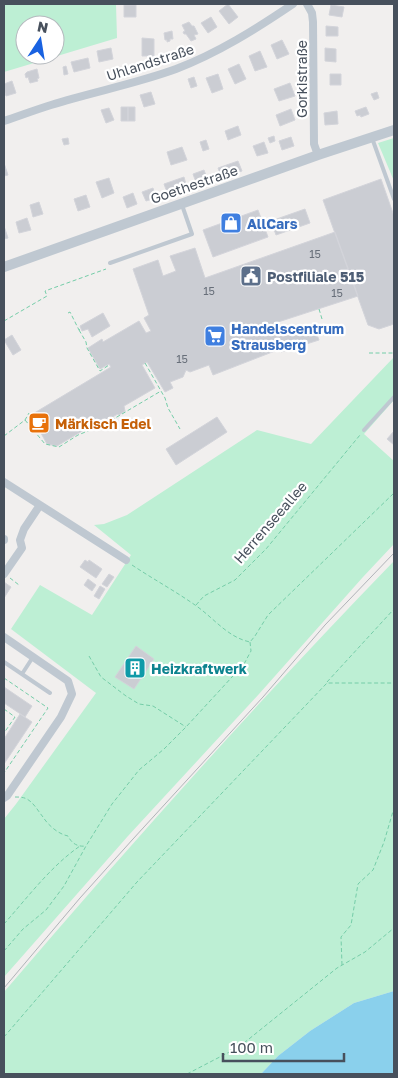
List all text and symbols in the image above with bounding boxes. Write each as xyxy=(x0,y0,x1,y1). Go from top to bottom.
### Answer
north arrow xyxy=(15,15,65,65)
text: N xyxy=(36,17,50,36)
street label: Uhlandstraße xyxy=(104,40,196,84)
street label: Gorkistraße xyxy=(293,40,310,118)
street label: Goethestraße xyxy=(148,161,240,207)
shop icon: AllCars xyxy=(219,211,243,235)
place label: AllCars xyxy=(247,215,298,232)
house number: 15 xyxy=(309,247,321,260)
public building icon: Postfiliale 515 xyxy=(239,264,263,288)
place label: Postfiliale 515 xyxy=(267,268,365,285)
house number: 15 xyxy=(203,284,215,297)
house number: 15 xyxy=(331,286,343,299)
place label: Handelscentrum Strausberg xyxy=(231,320,344,353)
supermarket icon: Handelscentrum Strausberg xyxy=(203,324,227,348)
house number: 15 xyxy=(176,352,188,365)
cafe icon: Märkisch Edel xyxy=(27,411,51,435)
place label: Märkisch Edel xyxy=(55,415,151,432)
street label: Herrenseeallee xyxy=(230,478,310,566)
building icon: Heizkraftwerk xyxy=(123,656,147,680)
place label: Heizkraftwerk xyxy=(151,660,247,677)
scale bar xyxy=(223,1030,344,1062)
text: 100 m xyxy=(230,1038,273,1056)

